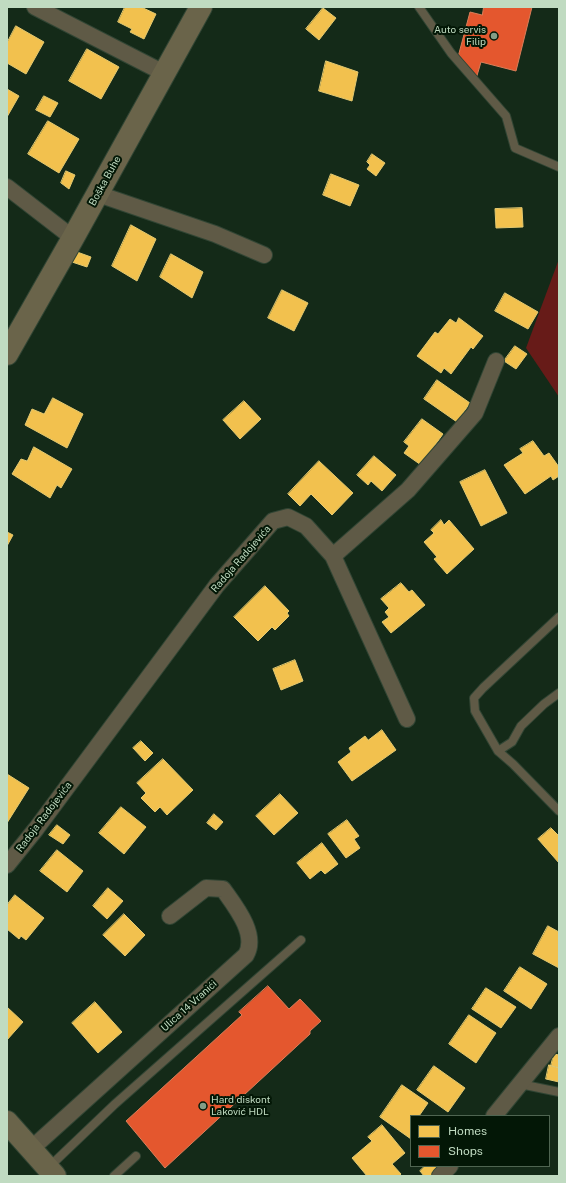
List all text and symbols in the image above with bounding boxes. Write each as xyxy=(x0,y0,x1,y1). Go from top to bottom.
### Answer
place label: Auto servis Filip xyxy=(434,24,486,48)
marker: Auto servis Filip xyxy=(489,31,499,41)
street label: Boška Buhe xyxy=(86,154,124,208)
street label: Radoja Radojevića xyxy=(209,523,273,595)
street label: Radoja Radojevića xyxy=(14,780,74,854)
street label: Ulica 14 Vranići xyxy=(159,978,219,1034)
place label: Hard diskont Laković HDL xyxy=(211,1094,270,1118)
marker: Hard diskont Laković HDL xyxy=(198,1101,208,1111)
legend xyxy=(410,1115,550,1167)
text: Homes xyxy=(448,1124,487,1138)
text: Shops xyxy=(448,1144,483,1158)

